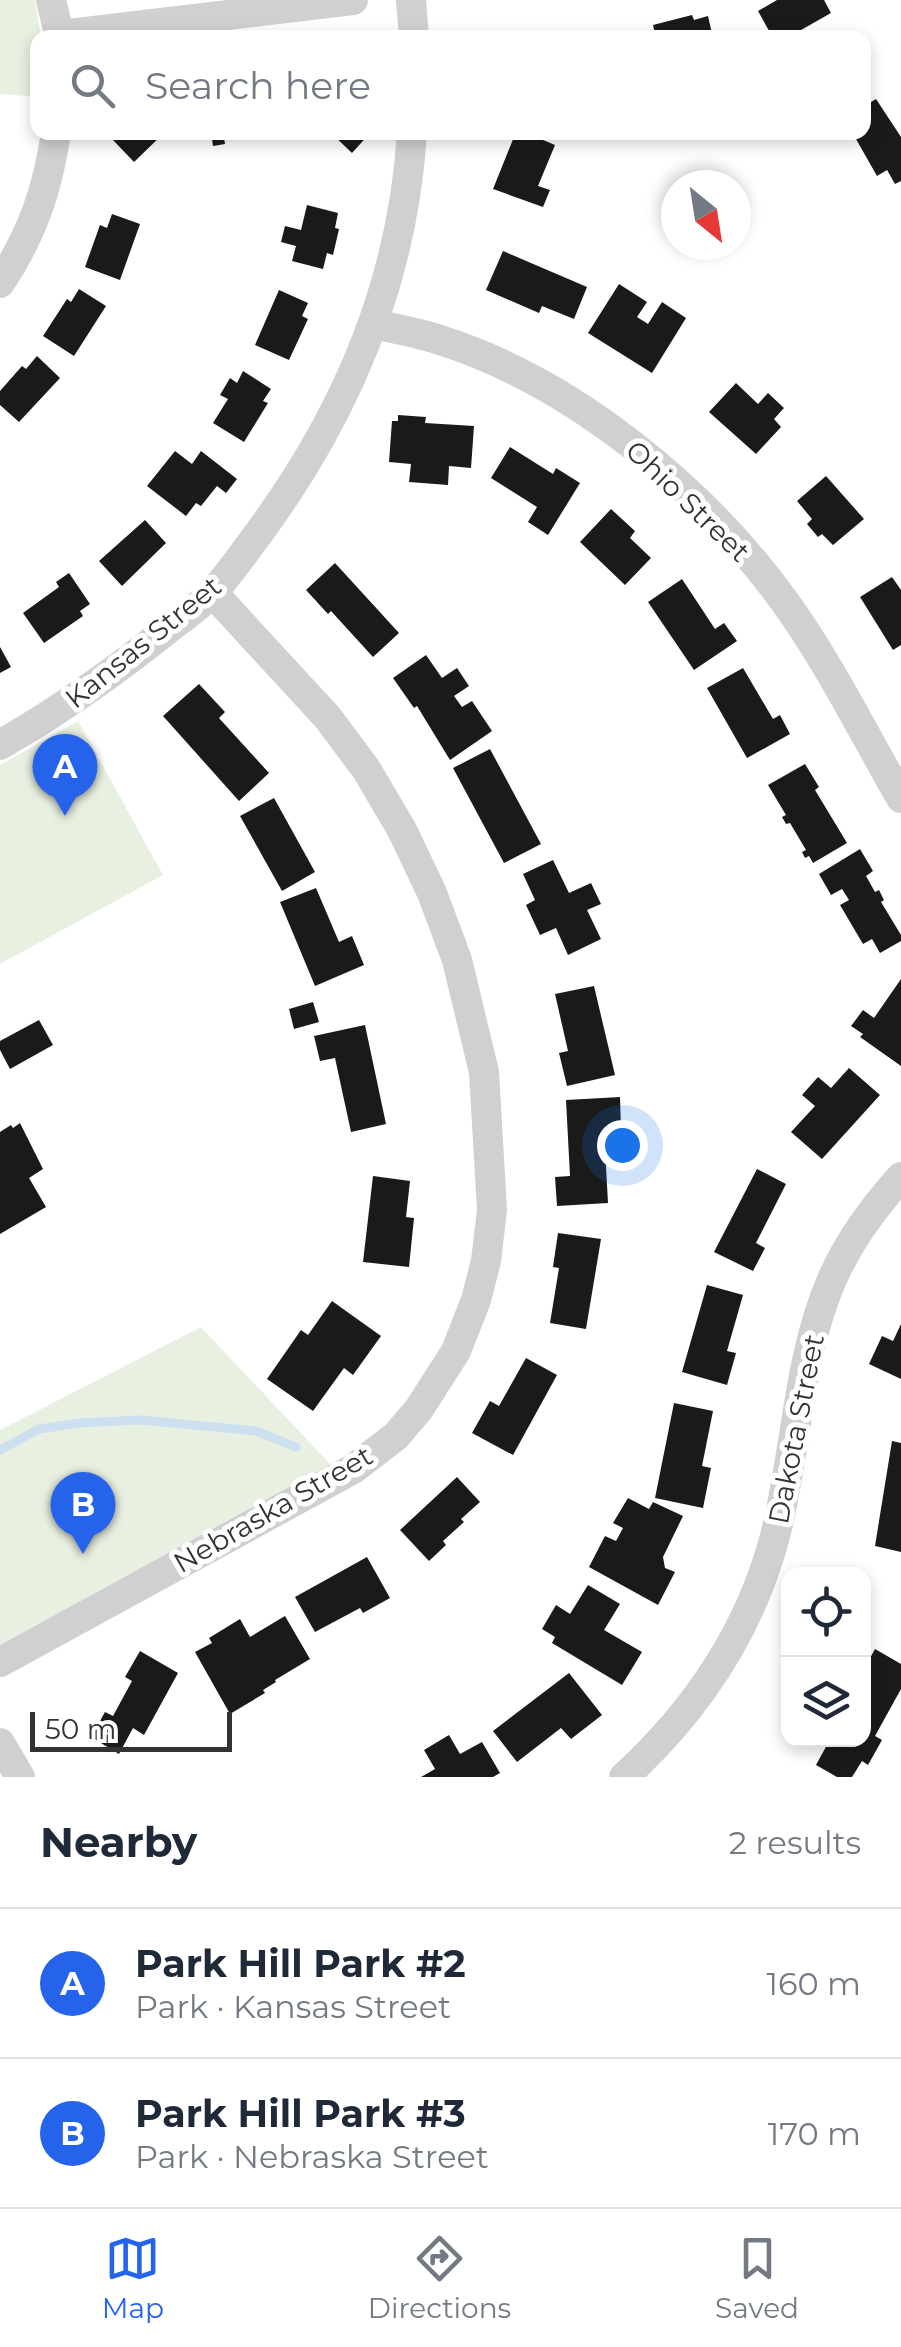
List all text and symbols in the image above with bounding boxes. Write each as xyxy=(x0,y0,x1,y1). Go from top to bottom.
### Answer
search box xyxy=(30,30,871,140)
icon: search xyxy=(65,58,120,113)
text: Search here xyxy=(145,62,371,109)
north arrow xyxy=(661,170,751,260)
street label: Ohio Street xyxy=(619,433,757,569)
street label: Kansas Street xyxy=(58,569,228,715)
pin: A xyxy=(32,734,98,816)
your location xyxy=(597,1120,648,1171)
street label: Dakota Street xyxy=(761,1331,831,1527)
street label: Nebraska Street xyxy=(168,1438,378,1580)
pin: B xyxy=(51,1472,116,1554)
map controls xyxy=(781,1567,871,1747)
button: locate xyxy=(781,1567,871,1657)
button: layers xyxy=(781,1657,871,1747)
scale bar xyxy=(30,1707,232,1752)
text: 50 m xyxy=(45,1712,116,1746)
text: Nearby xyxy=(40,1816,197,1868)
text: 2 results xyxy=(729,1823,861,1862)
text: Park Hill Park #2 xyxy=(135,1940,466,1987)
text: A xyxy=(60,1964,85,2003)
text: 160 m xyxy=(766,1964,861,2003)
text: Park · Kansas Street xyxy=(135,1987,451,2026)
text: Park Hill Park #3 xyxy=(135,2090,466,2137)
text: B xyxy=(60,2114,85,2153)
text: 170 m xyxy=(768,2114,861,2153)
text: Park · Nebraska Street xyxy=(135,2137,489,2176)
tab: Map xyxy=(102,2231,164,2325)
tab: Directions xyxy=(368,2231,511,2325)
tab: Saved xyxy=(715,2231,799,2325)

